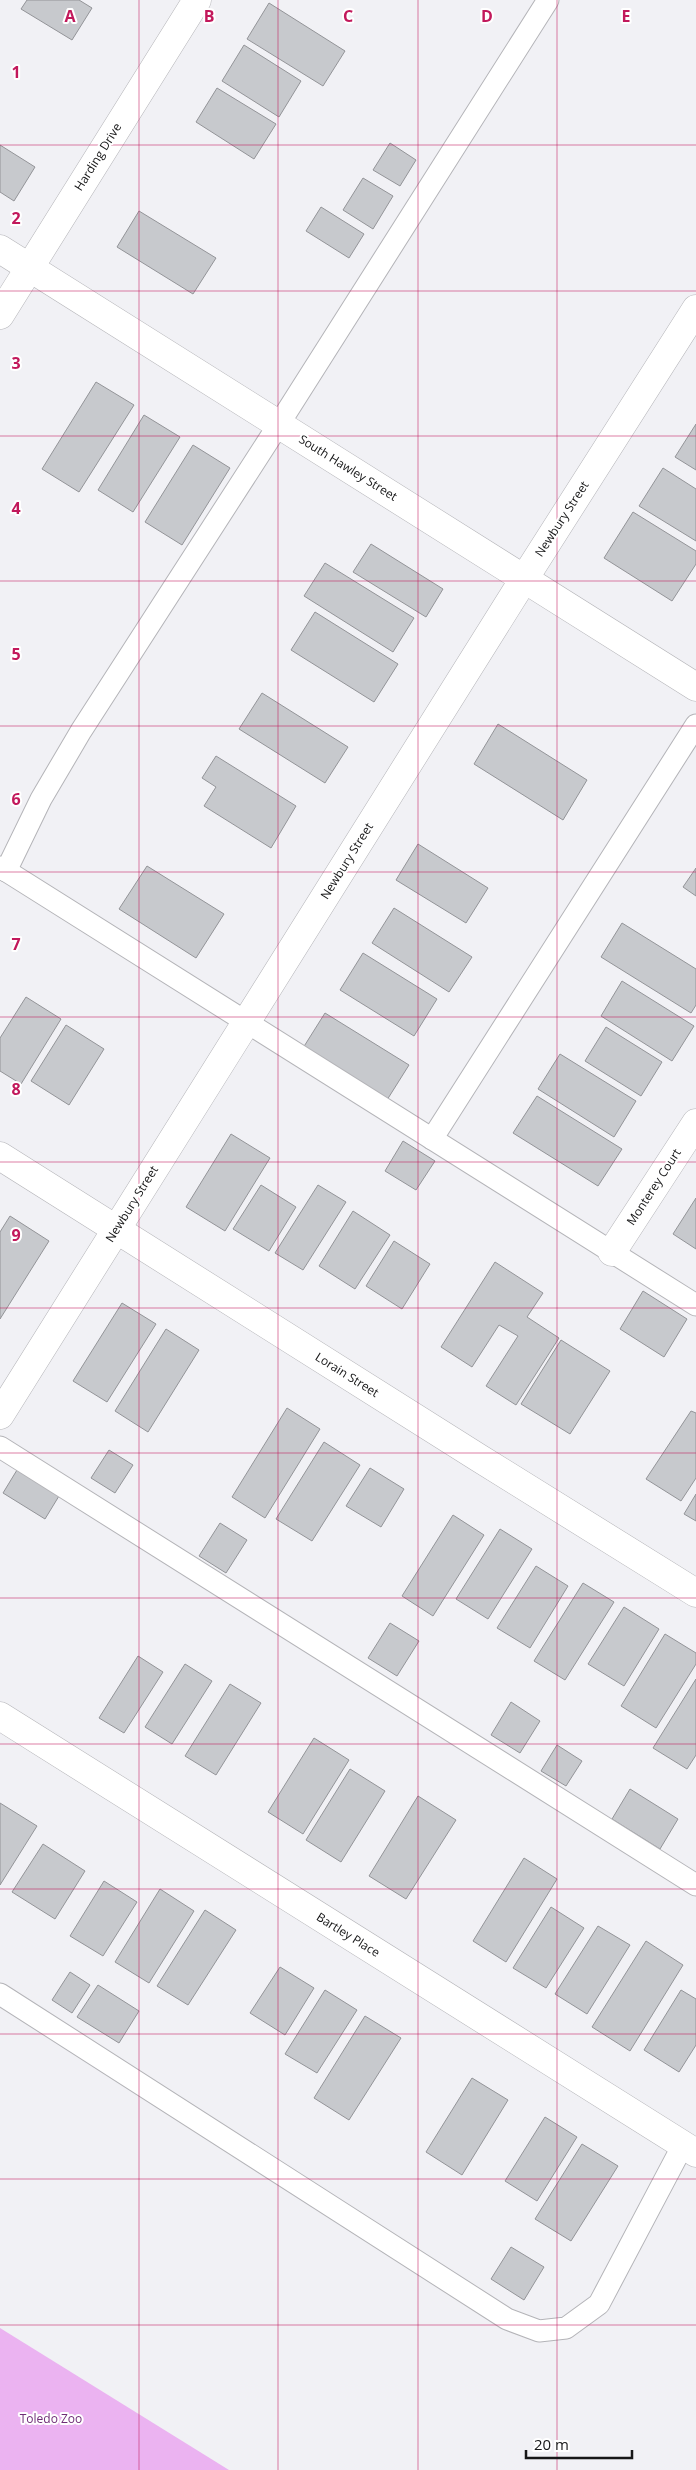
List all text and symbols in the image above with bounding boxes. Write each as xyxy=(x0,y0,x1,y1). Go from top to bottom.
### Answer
text: A xyxy=(64,5,76,27)
text: B xyxy=(204,5,214,27)
text: C xyxy=(343,5,353,27)
text: D xyxy=(481,5,493,27)
text: E xyxy=(622,5,631,27)
text: 1 xyxy=(11,61,21,83)
street label: Harding Drive xyxy=(70,119,125,194)
text: 2 xyxy=(11,207,21,229)
text: 3 xyxy=(11,352,21,374)
street label: South Hawley Street xyxy=(296,430,401,505)
street label: Newbury Street xyxy=(531,477,592,560)
text: 4 xyxy=(11,497,21,519)
text: 5 xyxy=(11,643,21,665)
text: 6 xyxy=(11,788,21,810)
street label: Newbury Street xyxy=(316,819,377,902)
text: 7 xyxy=(11,933,21,955)
text: 8 xyxy=(11,1078,21,1100)
street label: Monterey Court xyxy=(622,1145,685,1228)
street label: Newbury Street xyxy=(101,1162,162,1245)
text: 9 xyxy=(11,1224,21,1246)
street label: Lorain Street xyxy=(312,1348,382,1401)
street label: Bartley Place xyxy=(313,1908,383,1961)
park label: Toledo Zoo xyxy=(20,2410,82,2427)
scale bar xyxy=(526,2428,632,2460)
text: 20 m xyxy=(534,2434,569,2454)

